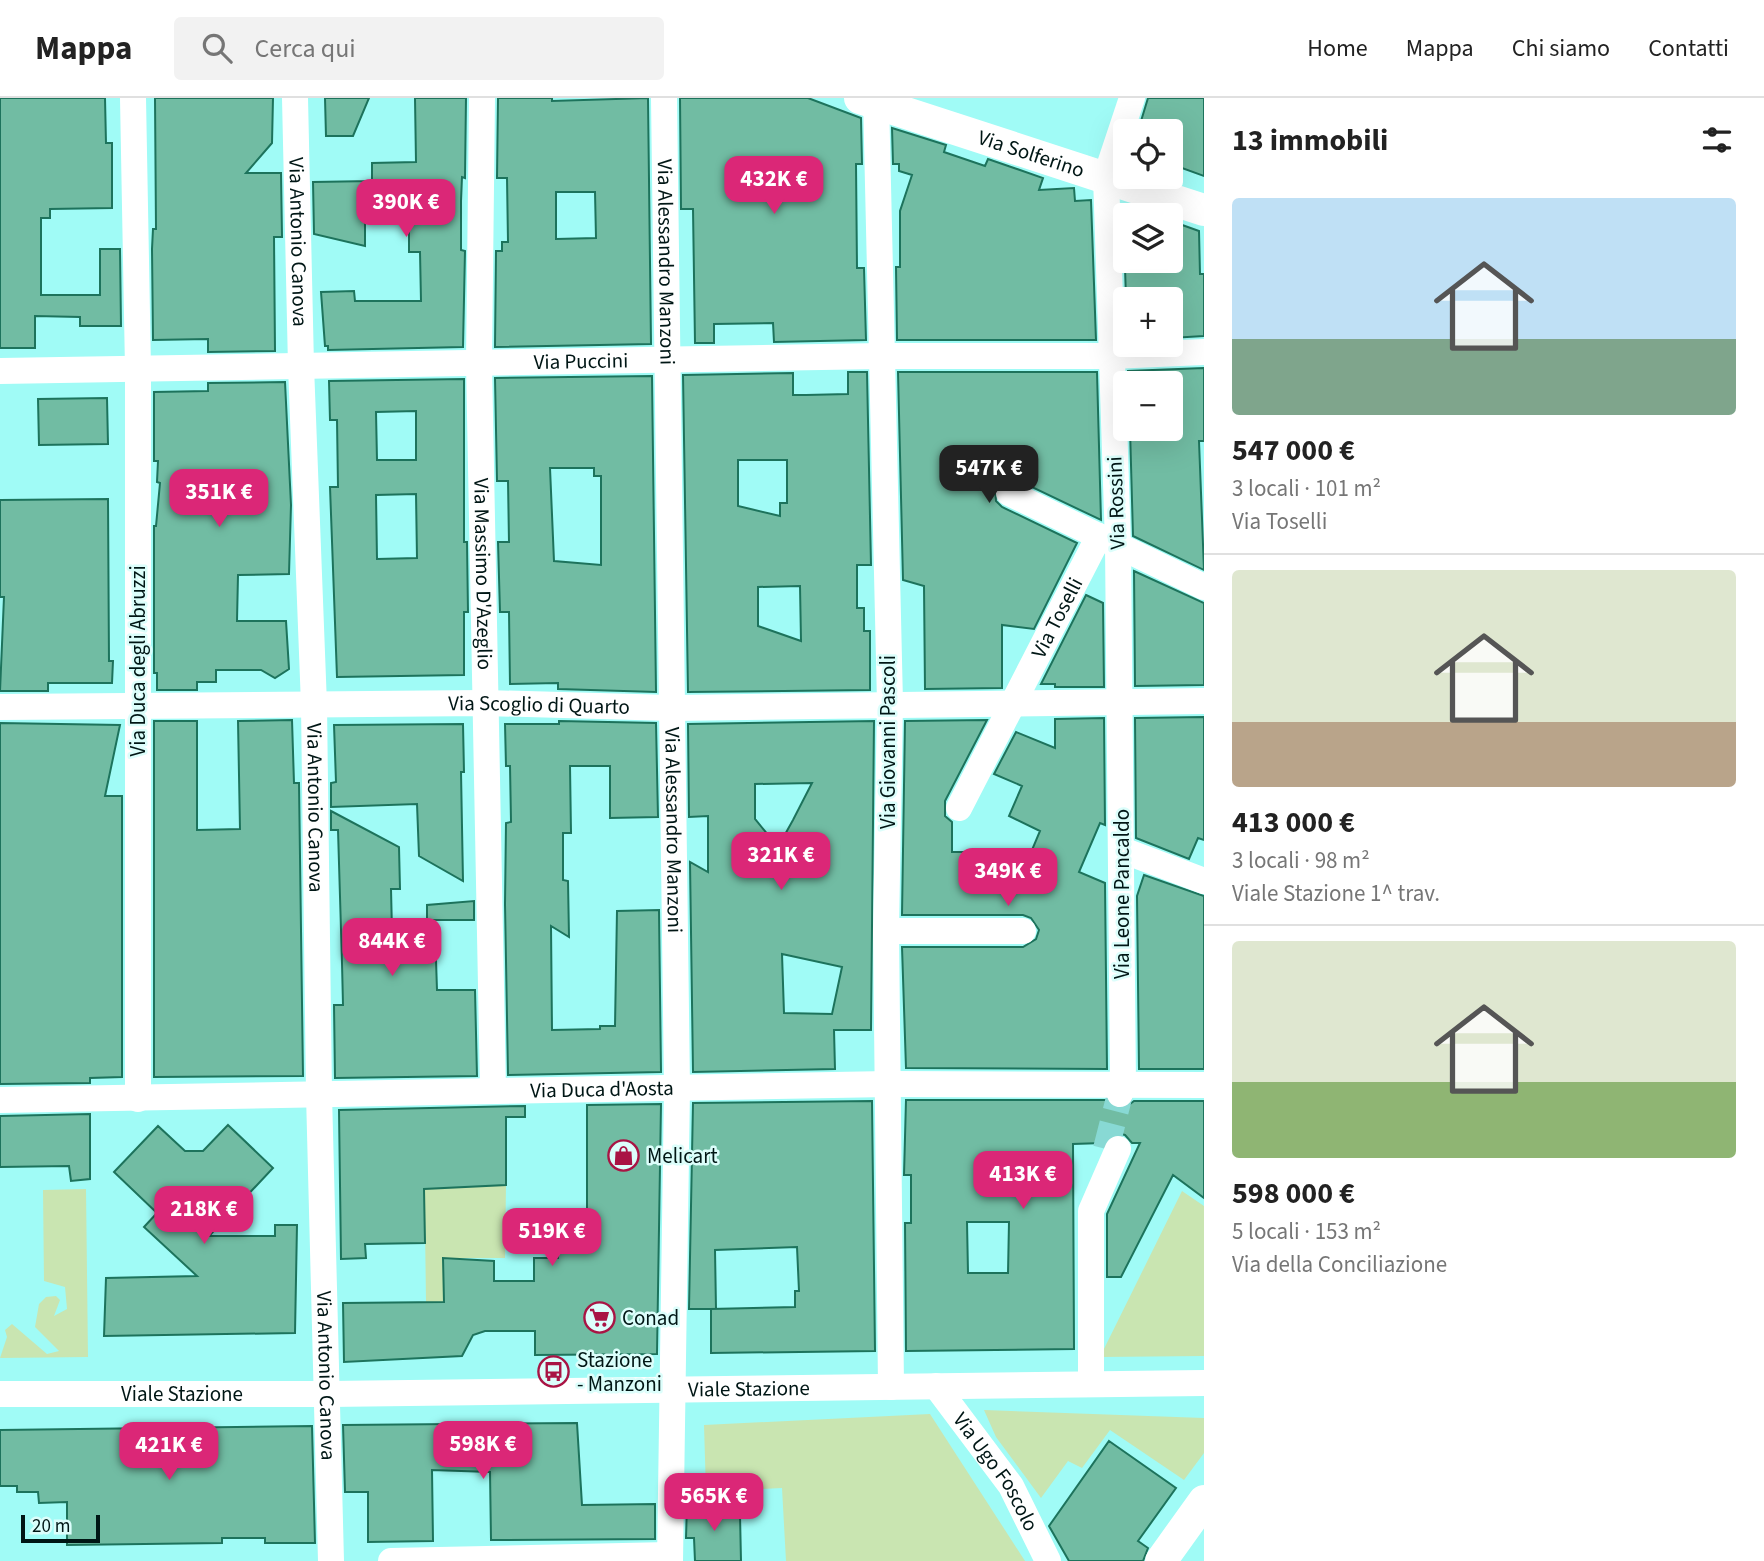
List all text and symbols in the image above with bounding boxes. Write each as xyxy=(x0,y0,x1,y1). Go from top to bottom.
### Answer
search box xyxy=(174,17,664,80)
text: Mappa xyxy=(35,25,132,72)
icon: search xyxy=(198,29,236,67)
text: Cerca qui xyxy=(254,30,356,67)
text: Home xyxy=(1307,31,1368,66)
text: Mappa xyxy=(1406,31,1474,66)
text: Chi siamo xyxy=(1512,31,1610,66)
text: Contatti xyxy=(1648,31,1729,66)
map controls xyxy=(1113,119,1183,441)
button: locate xyxy=(1113,119,1183,189)
text: 13 immobili xyxy=(1232,119,1388,162)
icon: filters xyxy=(1698,121,1736,159)
street label: Via Solferino xyxy=(974,122,1088,185)
pin: 432K € xyxy=(717,156,831,216)
street label: Via Antonio Canova xyxy=(281,157,315,327)
street label: Via Alessandro Manzoni xyxy=(650,159,683,365)
text: 432K € xyxy=(740,162,808,195)
pin: 390K € xyxy=(349,180,463,239)
text: 390K € xyxy=(372,185,440,218)
button: layers xyxy=(1113,203,1183,273)
icon: home xyxy=(1421,243,1547,369)
button: + xyxy=(1113,287,1183,357)
street label: Via Puccini xyxy=(533,345,629,377)
button: − xyxy=(1113,371,1183,441)
text: 547 000 € xyxy=(1232,429,1355,472)
pin: 547K € xyxy=(932,446,1046,505)
text: 547K € xyxy=(955,451,1023,484)
street label: Via Rossini xyxy=(1099,456,1133,550)
pin: 351K € xyxy=(162,470,276,529)
text: 3 locali · 101 m² xyxy=(1232,472,1381,505)
text: 351K € xyxy=(185,475,253,508)
street label: Via Massimo D'Azeglio xyxy=(466,477,500,670)
text: Via Toselli xyxy=(1232,505,1327,538)
street label: Via Duca degli Abruzzi xyxy=(123,565,153,757)
street label: Via Toselli xyxy=(1024,572,1090,663)
icon: home xyxy=(1421,615,1547,741)
street label: Via Giovanni Pascoli xyxy=(873,655,903,829)
street label: Via Scoglio di Quarto xyxy=(448,688,630,722)
street label: Via Antonio Canova xyxy=(299,723,331,893)
street label: Via Alessandro Manzoni xyxy=(657,727,690,933)
text: 413 000 € xyxy=(1232,801,1355,844)
street label: Via Leone Pancaldo xyxy=(1107,809,1137,979)
pin: 321K € xyxy=(724,832,838,892)
text: 321K € xyxy=(747,838,815,871)
text: 3 locali · 98 m² xyxy=(1232,844,1370,877)
pin: 349K € xyxy=(951,848,1065,908)
text: 349K € xyxy=(974,854,1042,887)
text: Viale Stazione 1^ trav. xyxy=(1232,877,1440,910)
pin: 844K € xyxy=(335,918,449,978)
text: 844K € xyxy=(358,924,426,957)
icon: home xyxy=(1421,986,1547,1112)
street label: Via Duca d'Aosta xyxy=(530,1073,674,1105)
shop icon: Melicart xyxy=(607,1139,641,1173)
place label: Melicart xyxy=(647,1141,718,1171)
pin: 413K € xyxy=(966,1152,1080,1211)
text: 413K € xyxy=(989,1157,1057,1190)
text: 598 000 € xyxy=(1232,1172,1355,1215)
pin: 218K € xyxy=(147,1186,261,1246)
text: 218K € xyxy=(170,1192,238,1225)
pin: 519K € xyxy=(495,1208,609,1268)
text: 519K € xyxy=(518,1214,586,1247)
text: 5 locali · 153 m² xyxy=(1232,1215,1381,1248)
text: Via della Conciliazione xyxy=(1232,1248,1447,1281)
street label: Via Antonio Canova xyxy=(309,1290,343,1461)
supermarket icon: Conad xyxy=(582,1301,616,1335)
place label: Conad xyxy=(622,1303,679,1333)
place label: Stazione - Manzoni xyxy=(577,1345,662,1399)
bus stop icon: Stazione - Manzoni xyxy=(537,1355,571,1389)
street label: Viale Stazione xyxy=(688,1373,810,1404)
street label: Viale Stazione xyxy=(121,1379,243,1409)
street label: Via Ugo Foscolo xyxy=(946,1406,1046,1536)
pin: 421K € xyxy=(112,1422,226,1482)
pin: 598K € xyxy=(426,1422,540,1481)
text: 598K € xyxy=(449,1427,517,1460)
text: 421K € xyxy=(135,1428,203,1461)
pin: 565K € xyxy=(657,1474,771,1533)
text: 565K € xyxy=(680,1479,748,1512)
scale bar xyxy=(21,1512,100,1544)
text: 20 m xyxy=(32,1513,70,1540)

